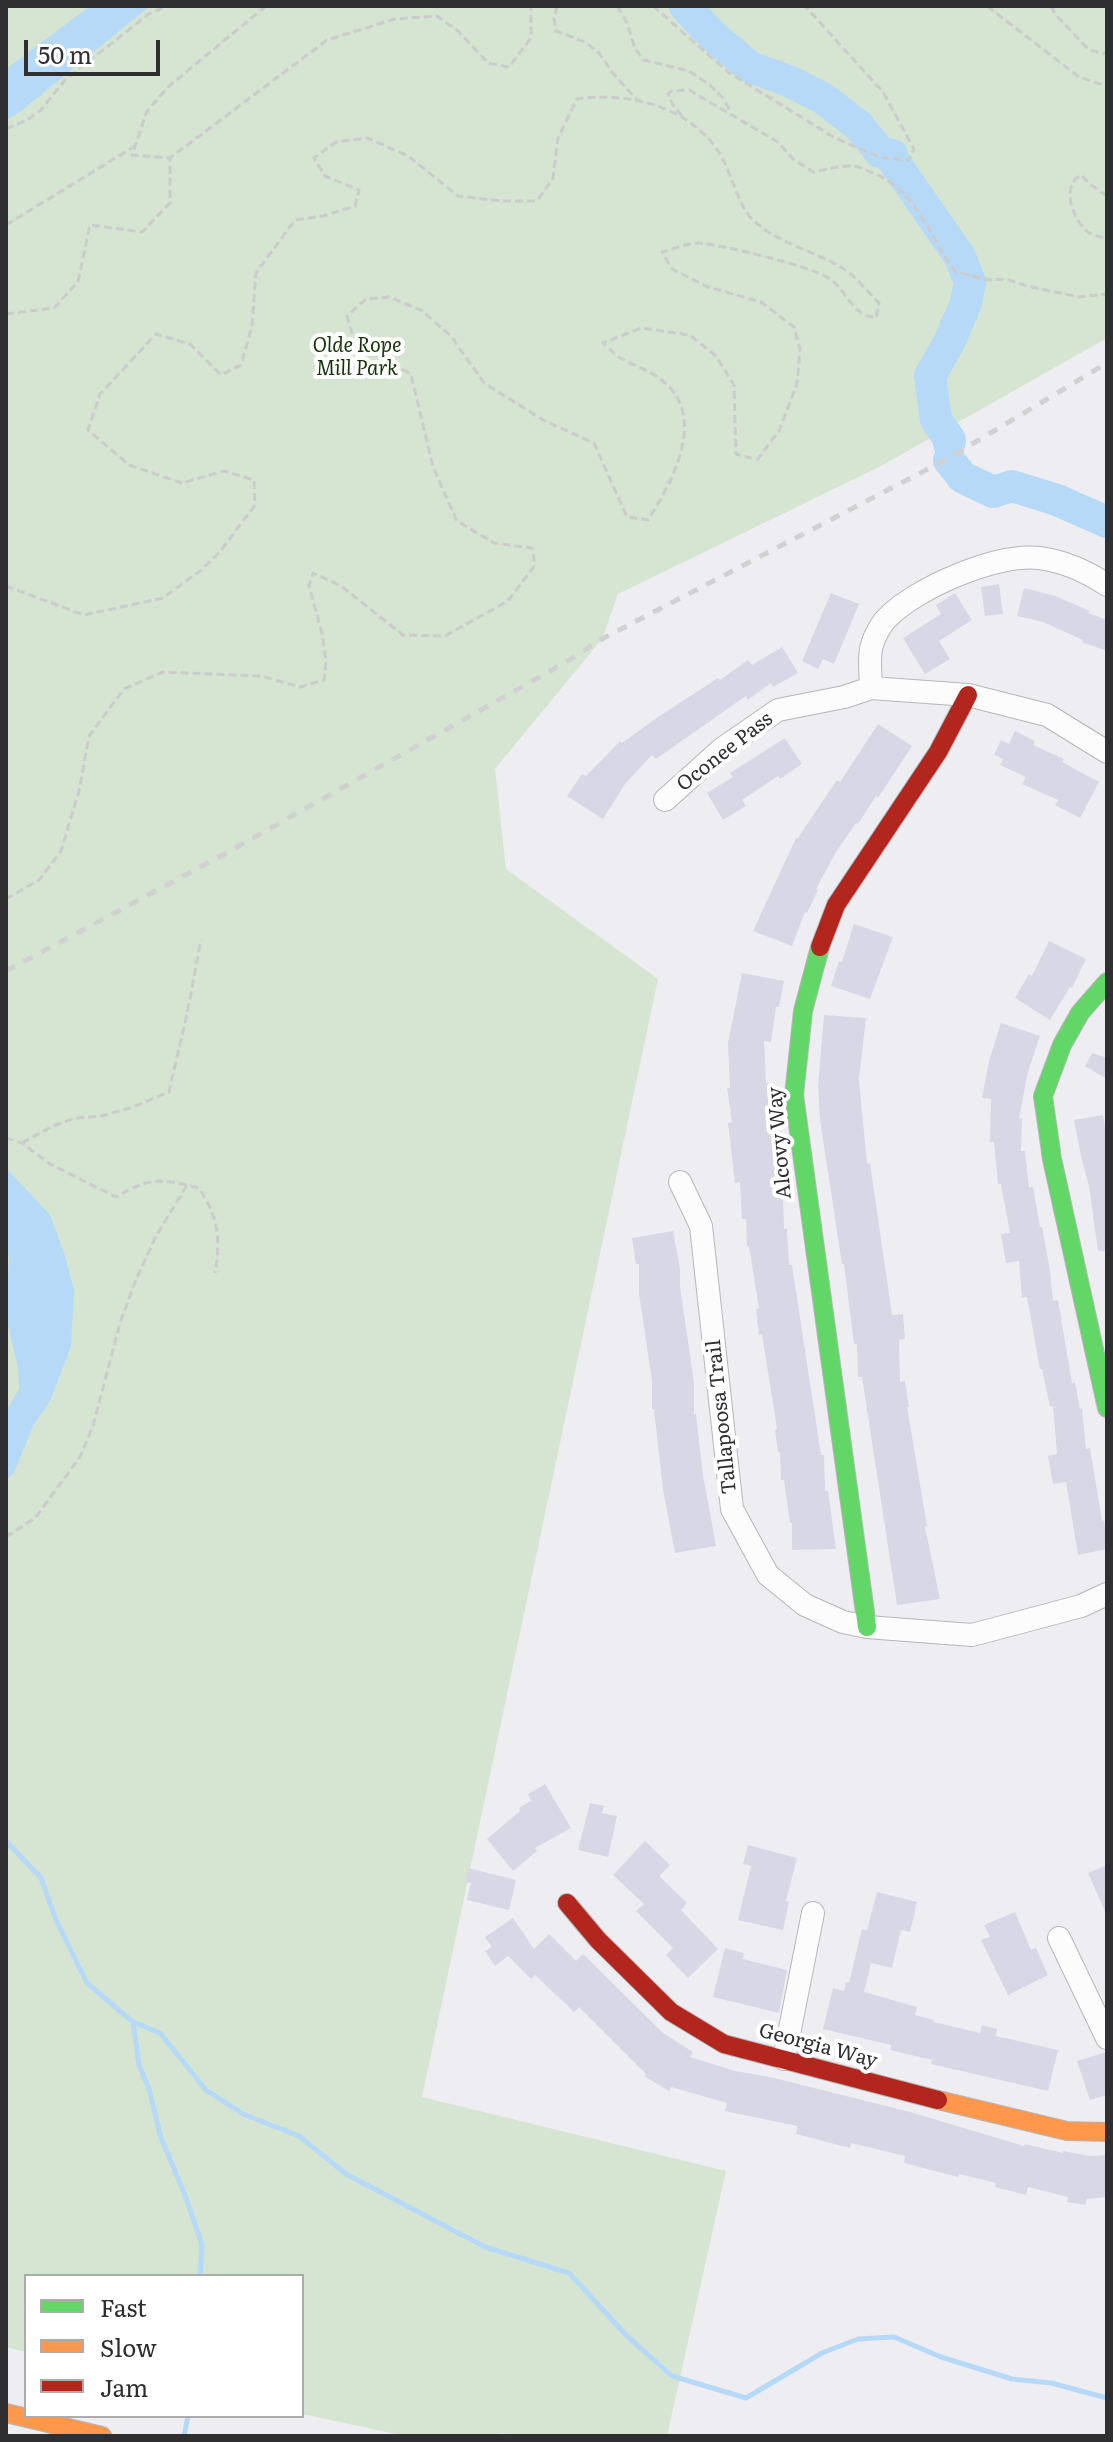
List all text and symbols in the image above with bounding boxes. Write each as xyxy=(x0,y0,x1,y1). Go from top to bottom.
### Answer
scale bar xyxy=(28,24,164,74)
text: 50 m xyxy=(38,36,92,71)
park label: Olde Rope Mill Park xyxy=(312,334,402,381)
street label: Oconee Pass xyxy=(672,707,778,797)
street label: Alcovy Way xyxy=(763,1086,797,1200)
street label: Tallapoosa Trail xyxy=(702,1339,742,1495)
street label: Georgia Way xyxy=(756,2019,880,2073)
legend xyxy=(24,2274,304,2418)
text: Fast xyxy=(100,2289,147,2324)
text: Slow xyxy=(100,2329,157,2364)
text: Jam xyxy=(100,2369,148,2404)

